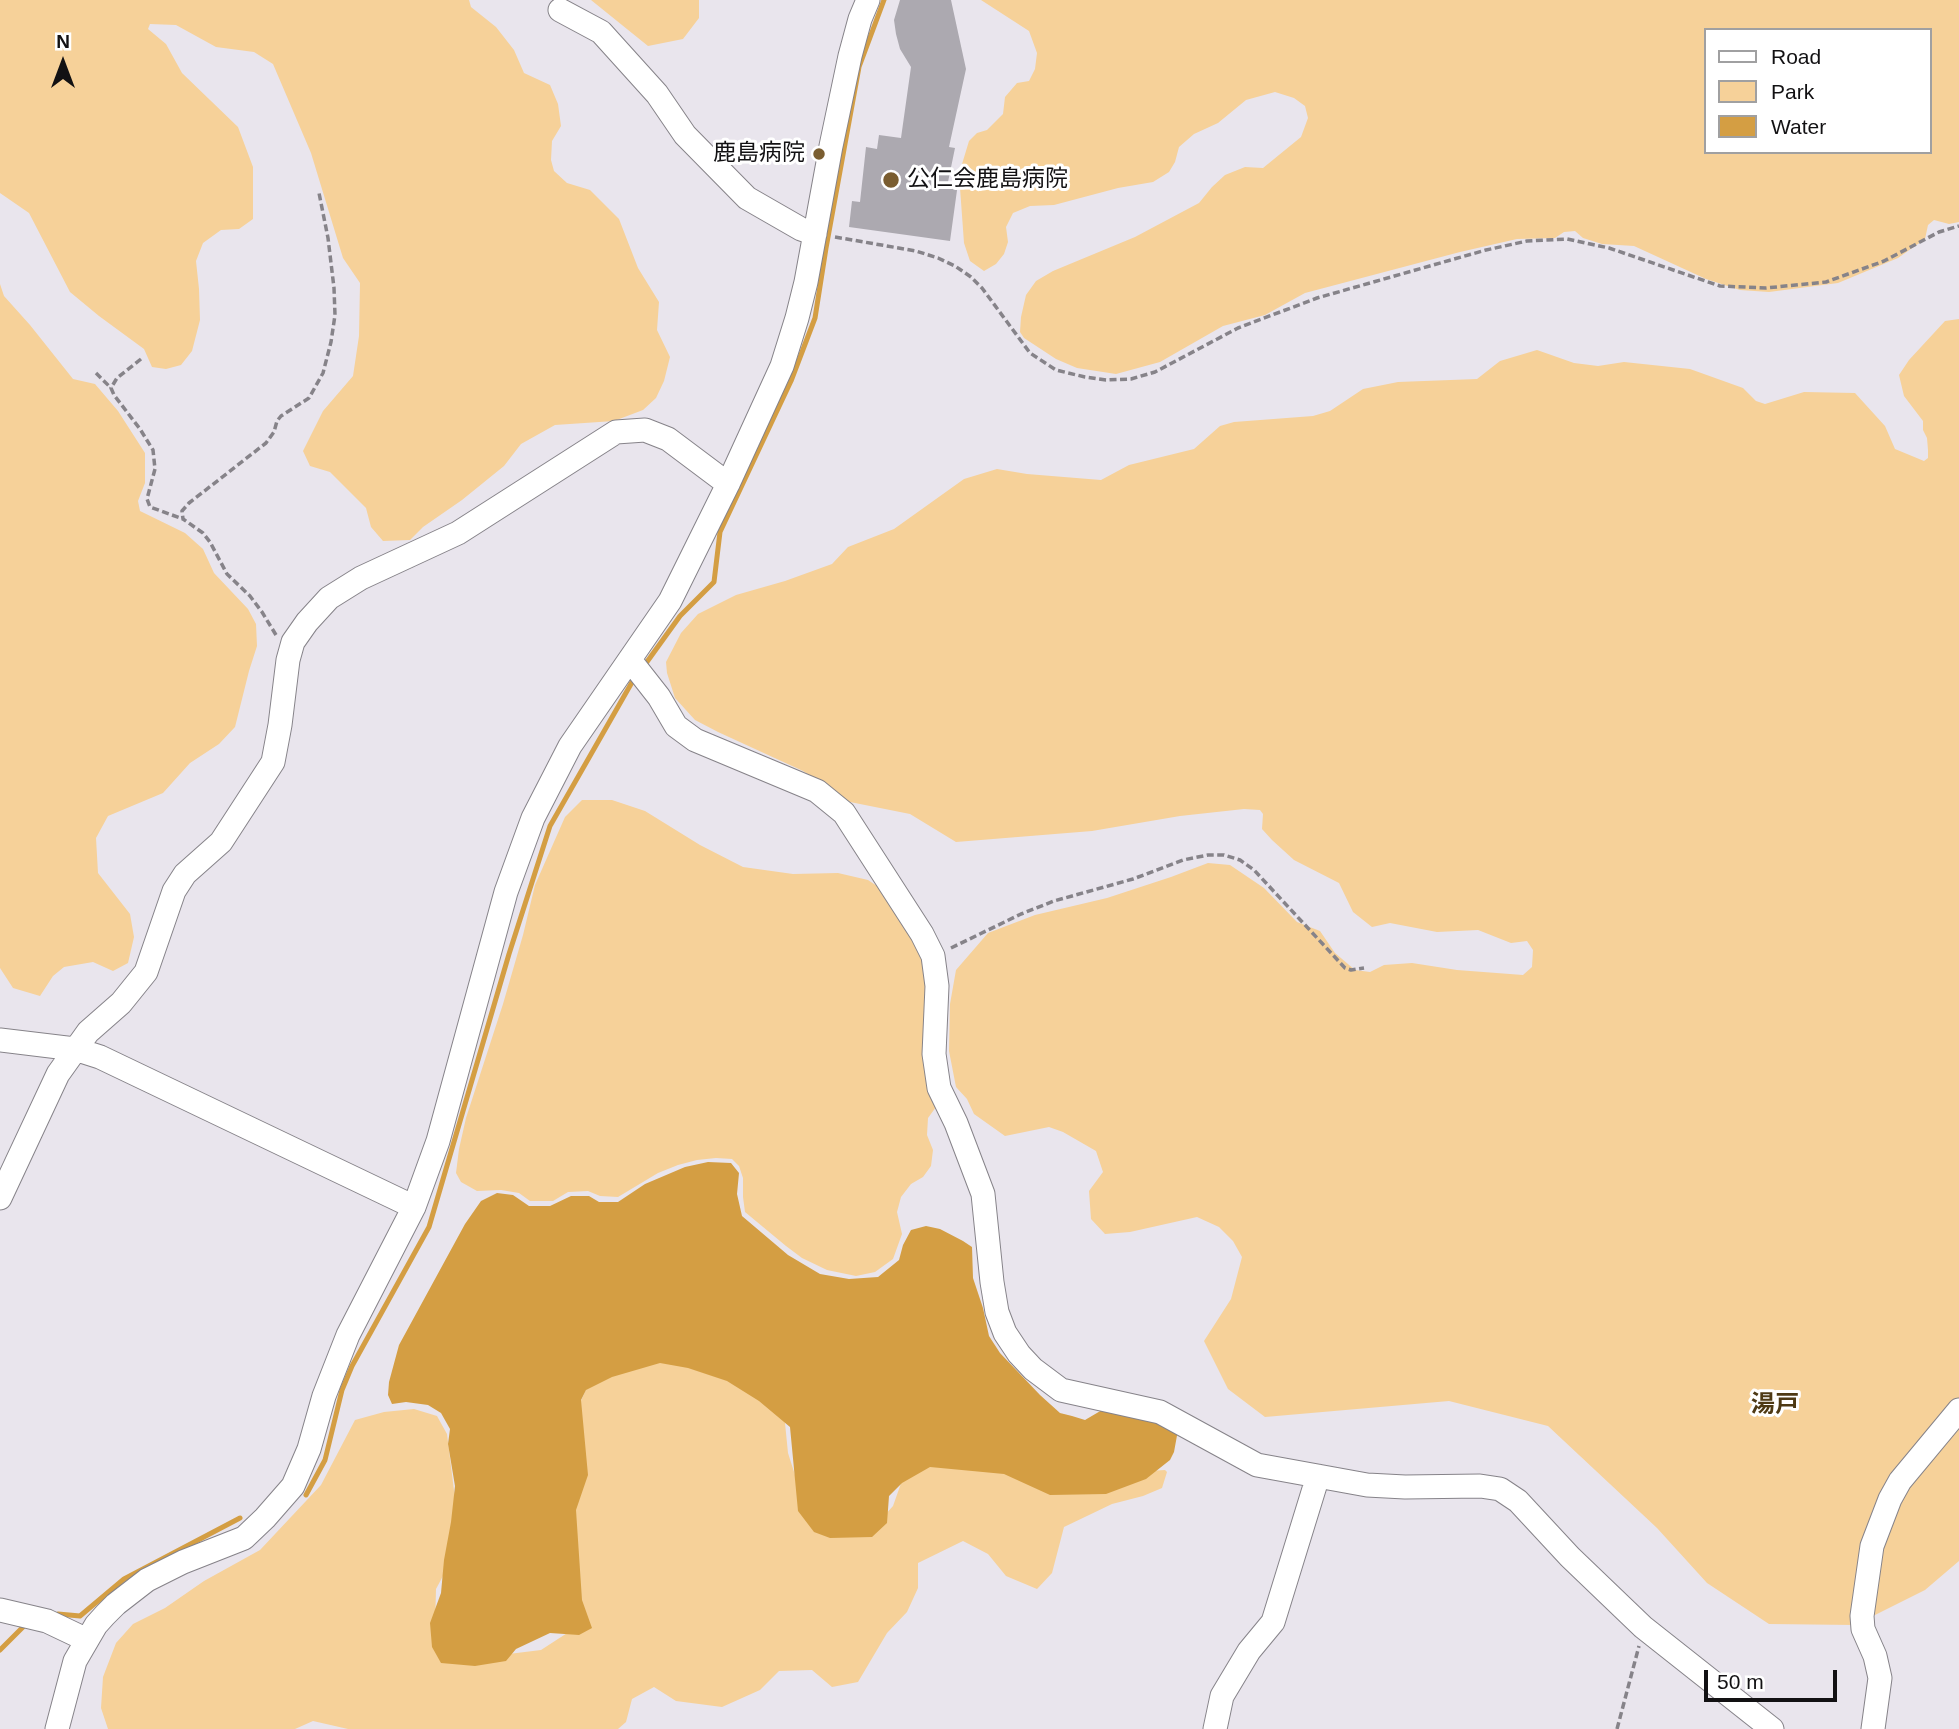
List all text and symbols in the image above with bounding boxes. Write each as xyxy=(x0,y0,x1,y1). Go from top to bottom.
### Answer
north arrow xyxy=(28,28,98,98)
legend xyxy=(1703,28,1931,154)
text: N xyxy=(56,31,70,52)
text: Road xyxy=(1771,45,1821,68)
text: Park xyxy=(1771,80,1814,103)
text: Water xyxy=(1771,115,1826,138)
place label: 鹿島病院 xyxy=(713,140,805,168)
marker: 鹿島病院 xyxy=(811,146,827,162)
place label: 公仁会鹿島病院 xyxy=(907,166,1068,194)
marker: 公仁会鹿島病院 xyxy=(881,170,901,190)
district label: 湯戸 xyxy=(1751,1391,1799,1419)
scale bar xyxy=(1707,1656,1840,1700)
text: 50 m xyxy=(1717,1670,1764,1693)

